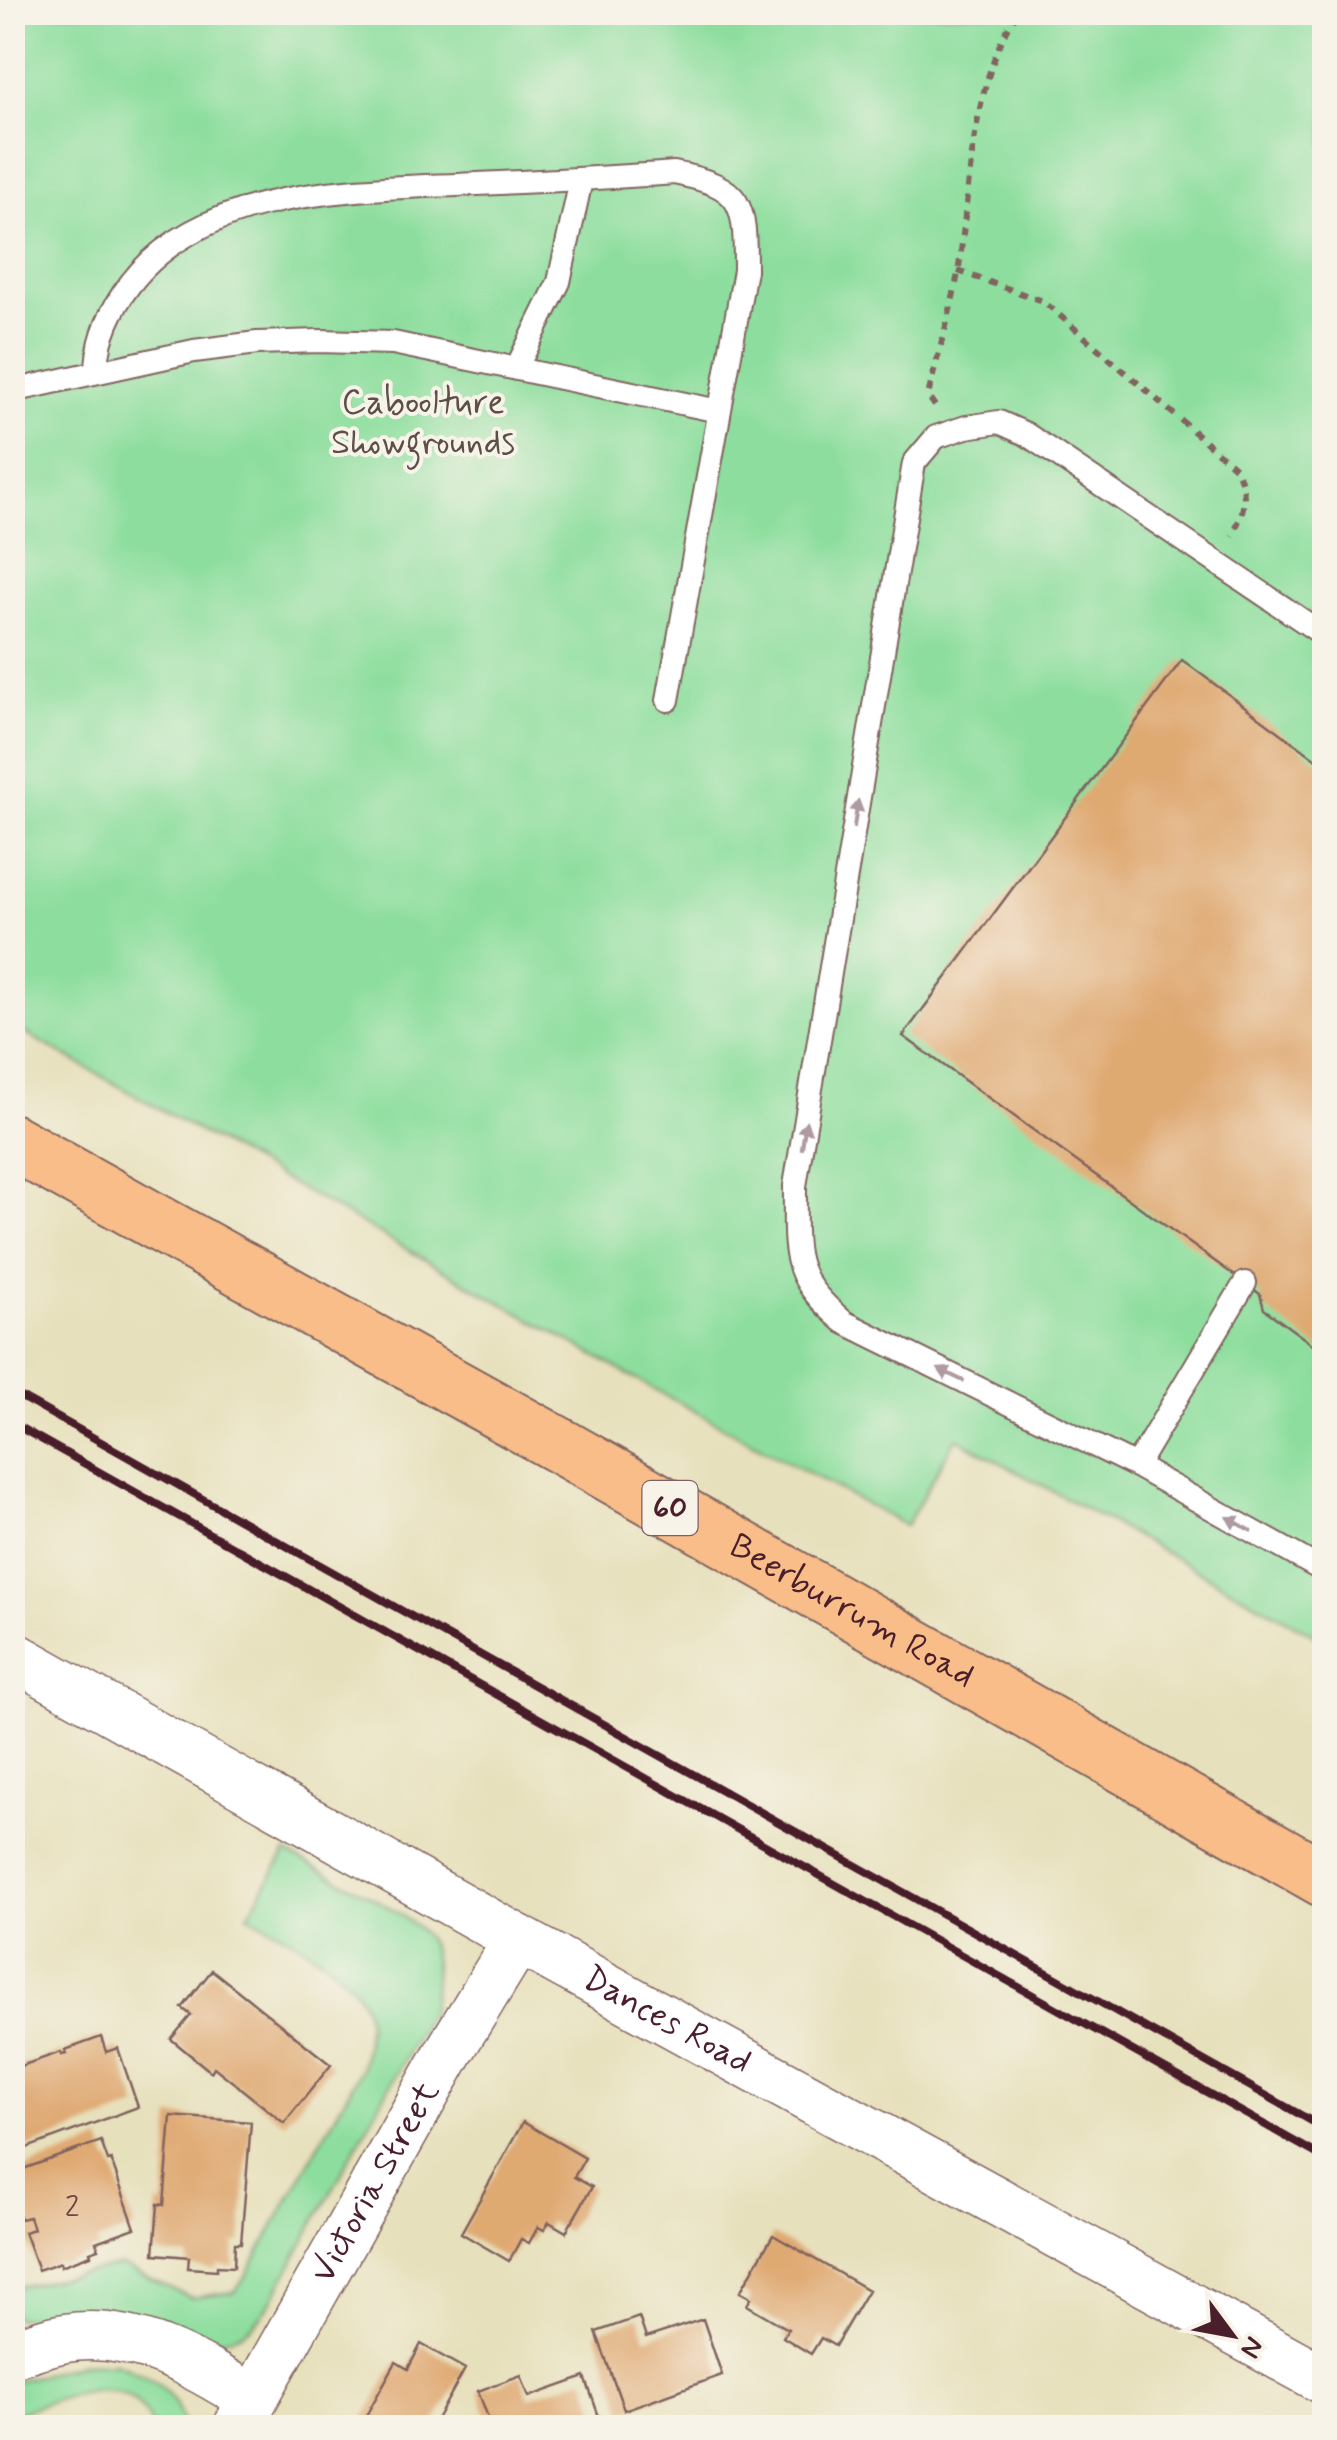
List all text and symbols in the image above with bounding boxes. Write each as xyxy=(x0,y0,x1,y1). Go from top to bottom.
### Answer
park label: Caboolture Showgrounds xyxy=(331,380,515,470)
one-way arrow xyxy=(849,798,864,829)
one-way arrow xyxy=(796,1118,812,1150)
one-way arrow xyxy=(936,1366,965,1383)
road number: 60 xyxy=(642,1481,698,1535)
one-way arrow xyxy=(1225,1515,1254,1532)
street label: Beerburrum Road xyxy=(721,1523,983,1699)
street label: Dances Road xyxy=(574,1956,759,2085)
street label: Victoria Street xyxy=(300,2073,451,2291)
house number: 2 xyxy=(65,2188,79,2227)
north arrow xyxy=(1182,2285,1282,2385)
text: N xyxy=(1230,2329,1272,2365)

